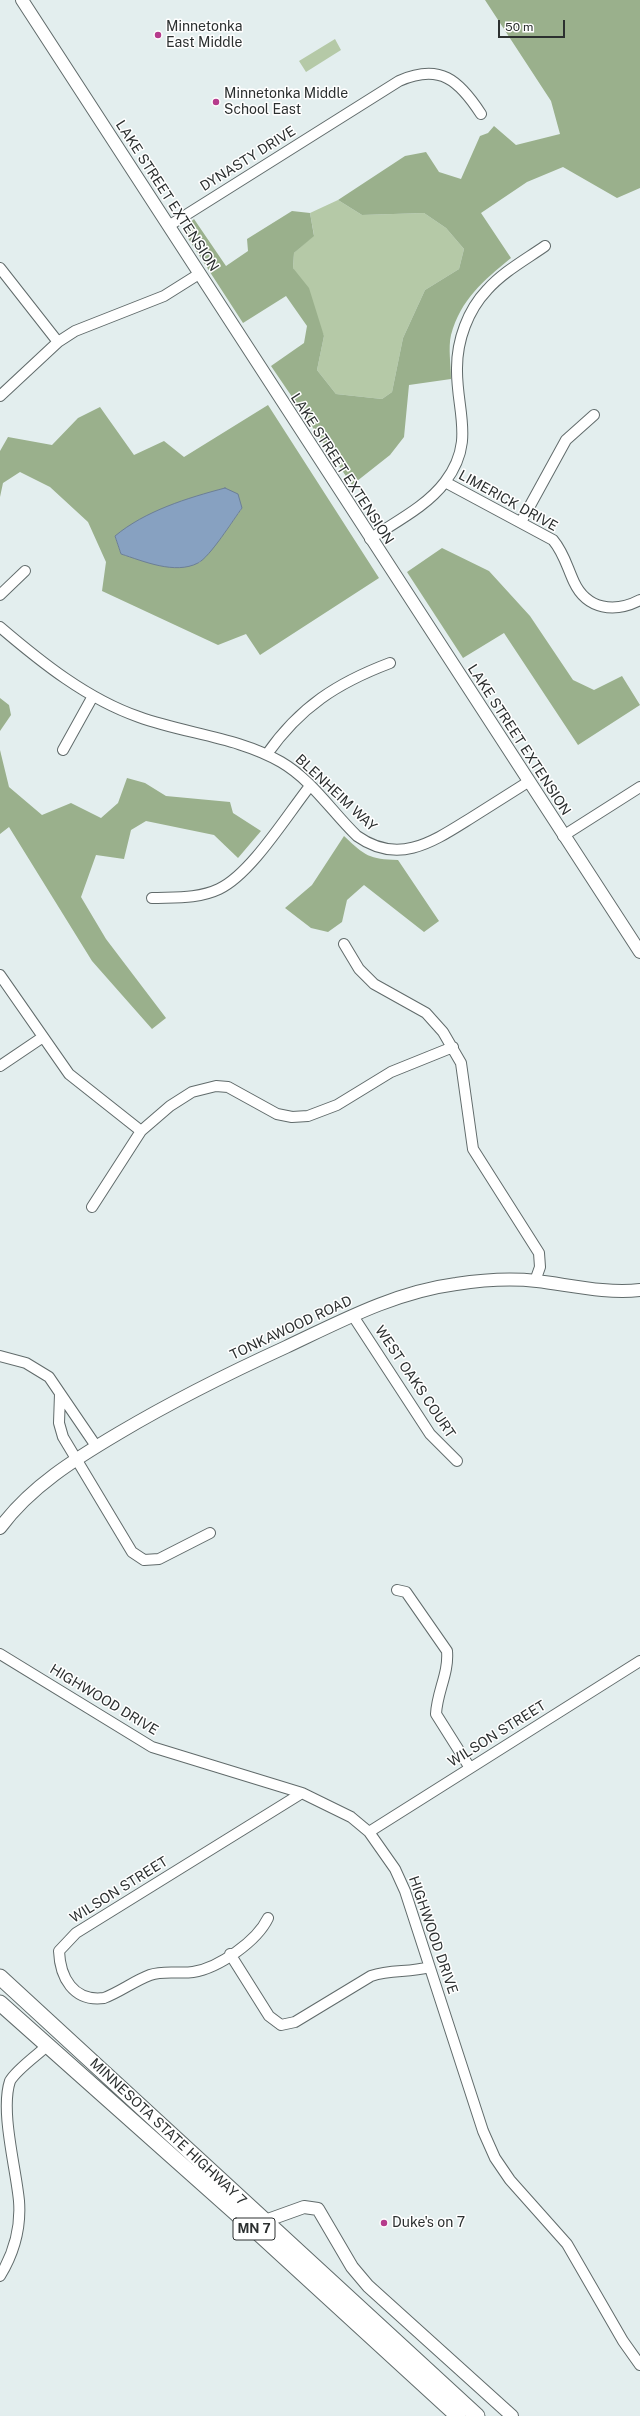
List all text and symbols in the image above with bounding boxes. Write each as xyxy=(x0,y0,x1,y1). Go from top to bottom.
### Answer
scale bar xyxy=(500,12,567,38)
place label: Minnetonka East Middle xyxy=(166,19,243,52)
text: 50 m xyxy=(505,20,533,34)
marker: Minnetonka East Middle xyxy=(153,30,163,40)
place label: Minnetonka Middle School East xyxy=(224,86,348,118)
marker: Minnetonka Middle School East xyxy=(211,97,221,107)
street label: LAKE STREET EXTENSION xyxy=(112,117,222,275)
street label: DYNASTY DRIVE xyxy=(197,123,299,195)
street label: LAKE STREET EXTENSION xyxy=(287,390,397,548)
street label: LIMERICK DRIVE xyxy=(456,467,560,535)
street label: LAKE STREET EXTENSION xyxy=(464,661,574,819)
street label: BLENHEIM WAY xyxy=(292,751,380,835)
street label: TONKAWOOD ROAD xyxy=(227,1292,355,1364)
street label: WEST OAKS COURT xyxy=(371,1323,459,1441)
street label: HIGHWOOD DRIVE xyxy=(47,1661,161,1739)
street label: WILSON STREET xyxy=(445,1697,549,1771)
street label: WILSON STREET xyxy=(67,1853,171,1927)
street label: HIGHWOOD DRIVE xyxy=(405,1874,461,1996)
street label: MINNESOTA STATE HIGHWAY 7 xyxy=(86,2055,250,2209)
place label: Duke's on 7 xyxy=(392,2215,465,2231)
road number: MN 7 xyxy=(233,2218,275,2240)
marker: Duke's on 7 xyxy=(379,2218,389,2228)

